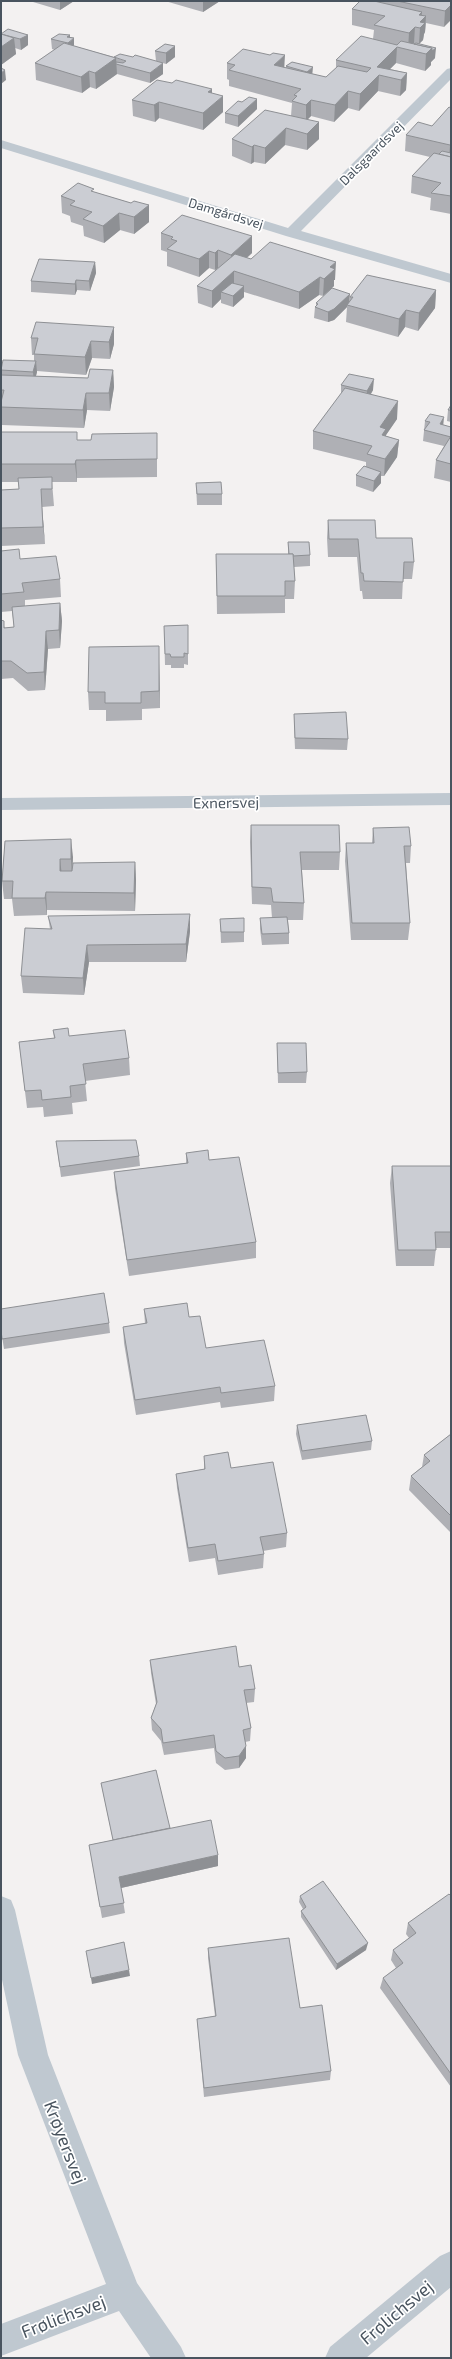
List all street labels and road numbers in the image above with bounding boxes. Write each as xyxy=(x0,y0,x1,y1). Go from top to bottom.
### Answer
street label: Dalsgaardsvej xyxy=(336,118,406,188)
street label: Damgårdsvej xyxy=(187,194,265,232)
street label: Exnersvej xyxy=(193,792,259,813)
street label: Krøyersvej xyxy=(40,2097,92,2187)
street label: Frølichsvej xyxy=(355,2275,437,2349)
street label: Frølichsvej xyxy=(18,2290,108,2342)

